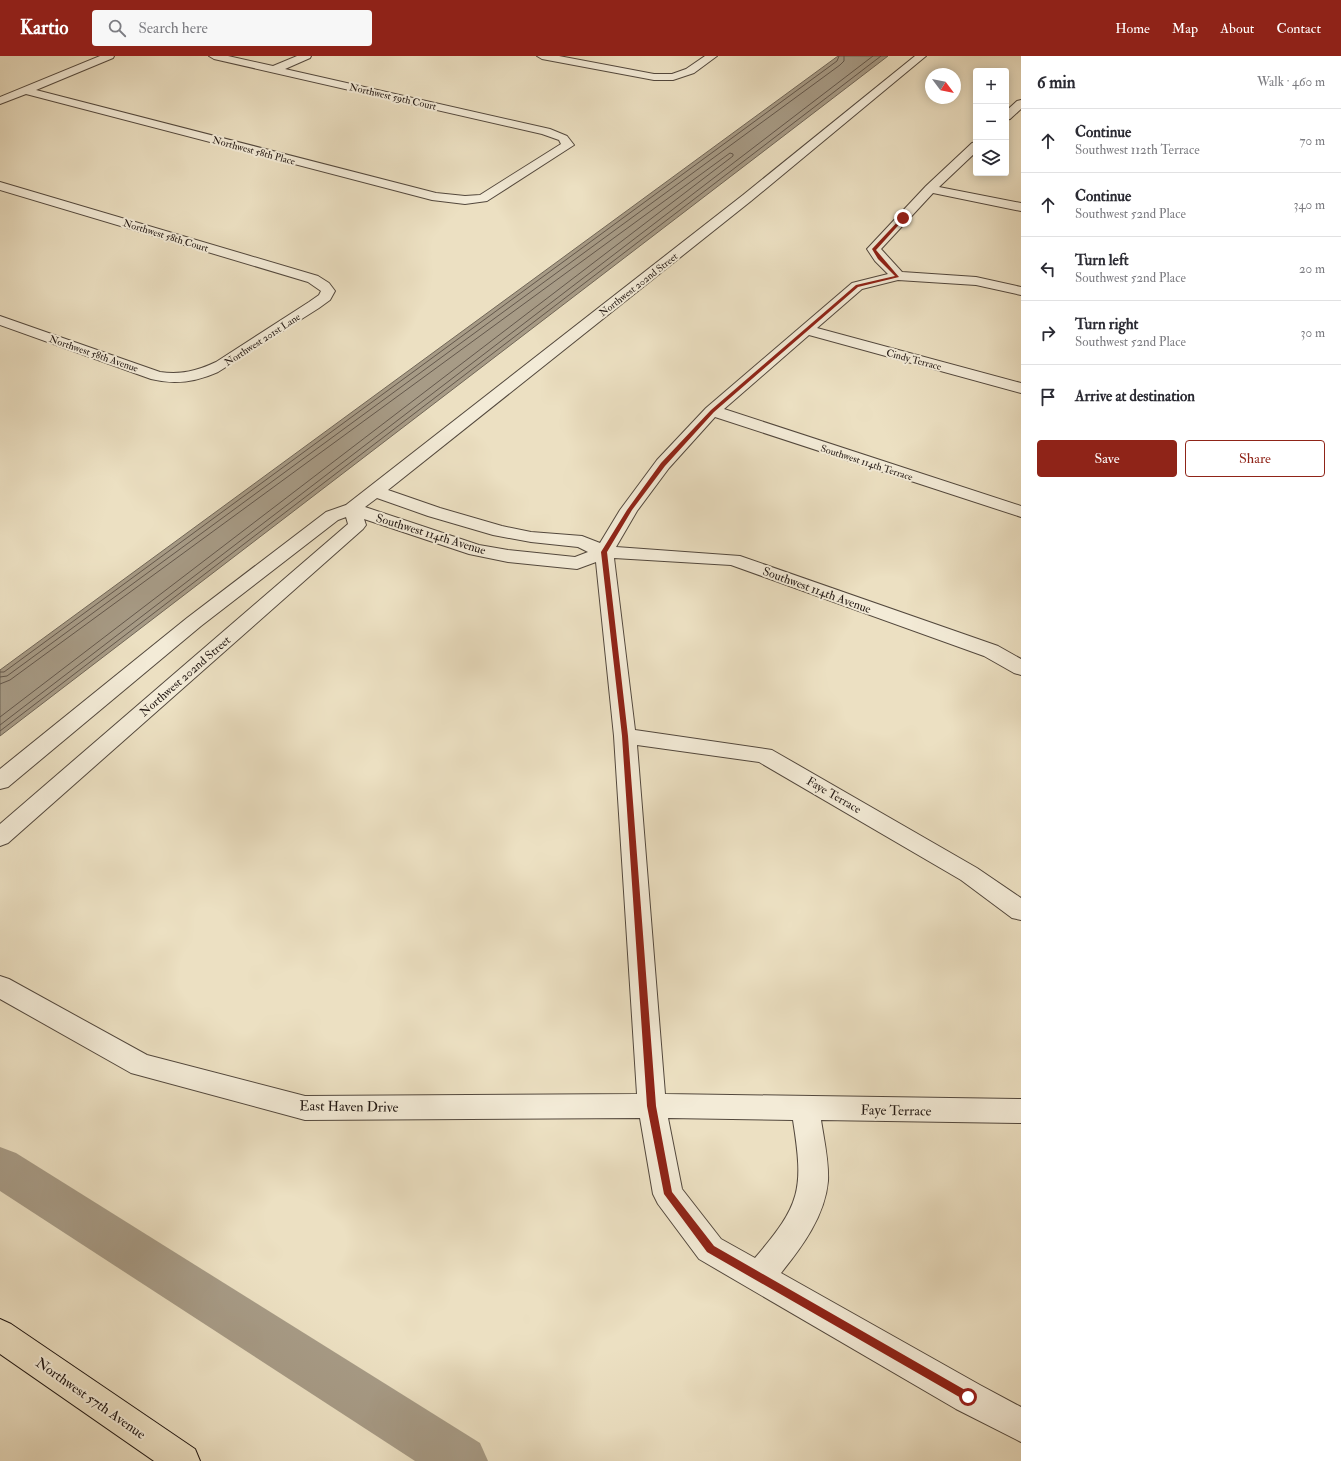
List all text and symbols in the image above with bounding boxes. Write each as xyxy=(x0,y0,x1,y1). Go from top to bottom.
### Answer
search box xyxy=(92,10,372,46)
text: Kartio xyxy=(20,16,68,40)
icon: search xyxy=(106,17,128,39)
text: Search here xyxy=(138,19,208,38)
text: Home xyxy=(1115,20,1150,37)
text: Map xyxy=(1172,20,1198,37)
text: About xyxy=(1220,20,1254,37)
text: Contact xyxy=(1276,20,1321,37)
north arrow xyxy=(925,68,961,104)
map controls xyxy=(973,68,1009,176)
button: + xyxy=(973,68,1009,104)
text: 6 min xyxy=(1037,72,1076,93)
text: Walk · 460 m xyxy=(1257,74,1325,90)
street label: Northwest 59th Court xyxy=(348,81,438,113)
button: − xyxy=(973,104,1009,140)
text: Continue xyxy=(1075,123,1131,142)
icon: ahead xyxy=(1037,130,1059,152)
text: 70 m xyxy=(1300,133,1325,149)
street label: Northwest 58th Place xyxy=(211,134,296,168)
button: layers xyxy=(973,140,1009,176)
text: Southwest 112th Terrace xyxy=(1075,142,1200,158)
text: Continue xyxy=(1075,187,1131,206)
icon: ahead xyxy=(1037,194,1059,216)
text: 340 m xyxy=(1294,197,1325,213)
text: Southwest 52nd Place xyxy=(1075,206,1186,222)
route end xyxy=(894,209,912,227)
street label: Northwest 58th Court xyxy=(122,217,211,255)
street label: Northwest 202nd Street xyxy=(597,250,681,319)
text: Turn left xyxy=(1075,251,1129,270)
icon: left xyxy=(1037,258,1059,280)
text: 20 m xyxy=(1299,261,1325,277)
text: Southwest 52nd Place xyxy=(1075,270,1186,286)
street label: Northwest 201st Lane xyxy=(222,311,303,369)
text: Turn right xyxy=(1075,315,1138,334)
icon: right xyxy=(1037,322,1059,344)
text: 30 m xyxy=(1301,325,1325,341)
street label: Northwest 58th Avenue xyxy=(48,333,140,375)
text: Southwest 52nd Place xyxy=(1075,334,1186,350)
street label: Cindy Terrace xyxy=(885,347,943,374)
icon: arrive xyxy=(1037,386,1059,408)
text: Arrive at destination xyxy=(1075,387,1195,406)
button: Save xyxy=(1037,440,1177,477)
button: Share xyxy=(1185,440,1325,477)
street label: Southwest 114th Terrace xyxy=(819,442,914,484)
street label: Southwest 114th Avenue xyxy=(374,511,488,558)
street label: Southwest 114th Avenue xyxy=(761,564,873,617)
street label: Northwest 202nd Street xyxy=(137,633,234,720)
street label: Faye Terrace xyxy=(804,774,864,817)
street label: East Haven Drive xyxy=(299,1097,399,1116)
street label: Faye Terrace xyxy=(860,1101,932,1121)
street label: Northwest 57th Avenue xyxy=(32,1354,149,1443)
route start xyxy=(959,1388,977,1406)

